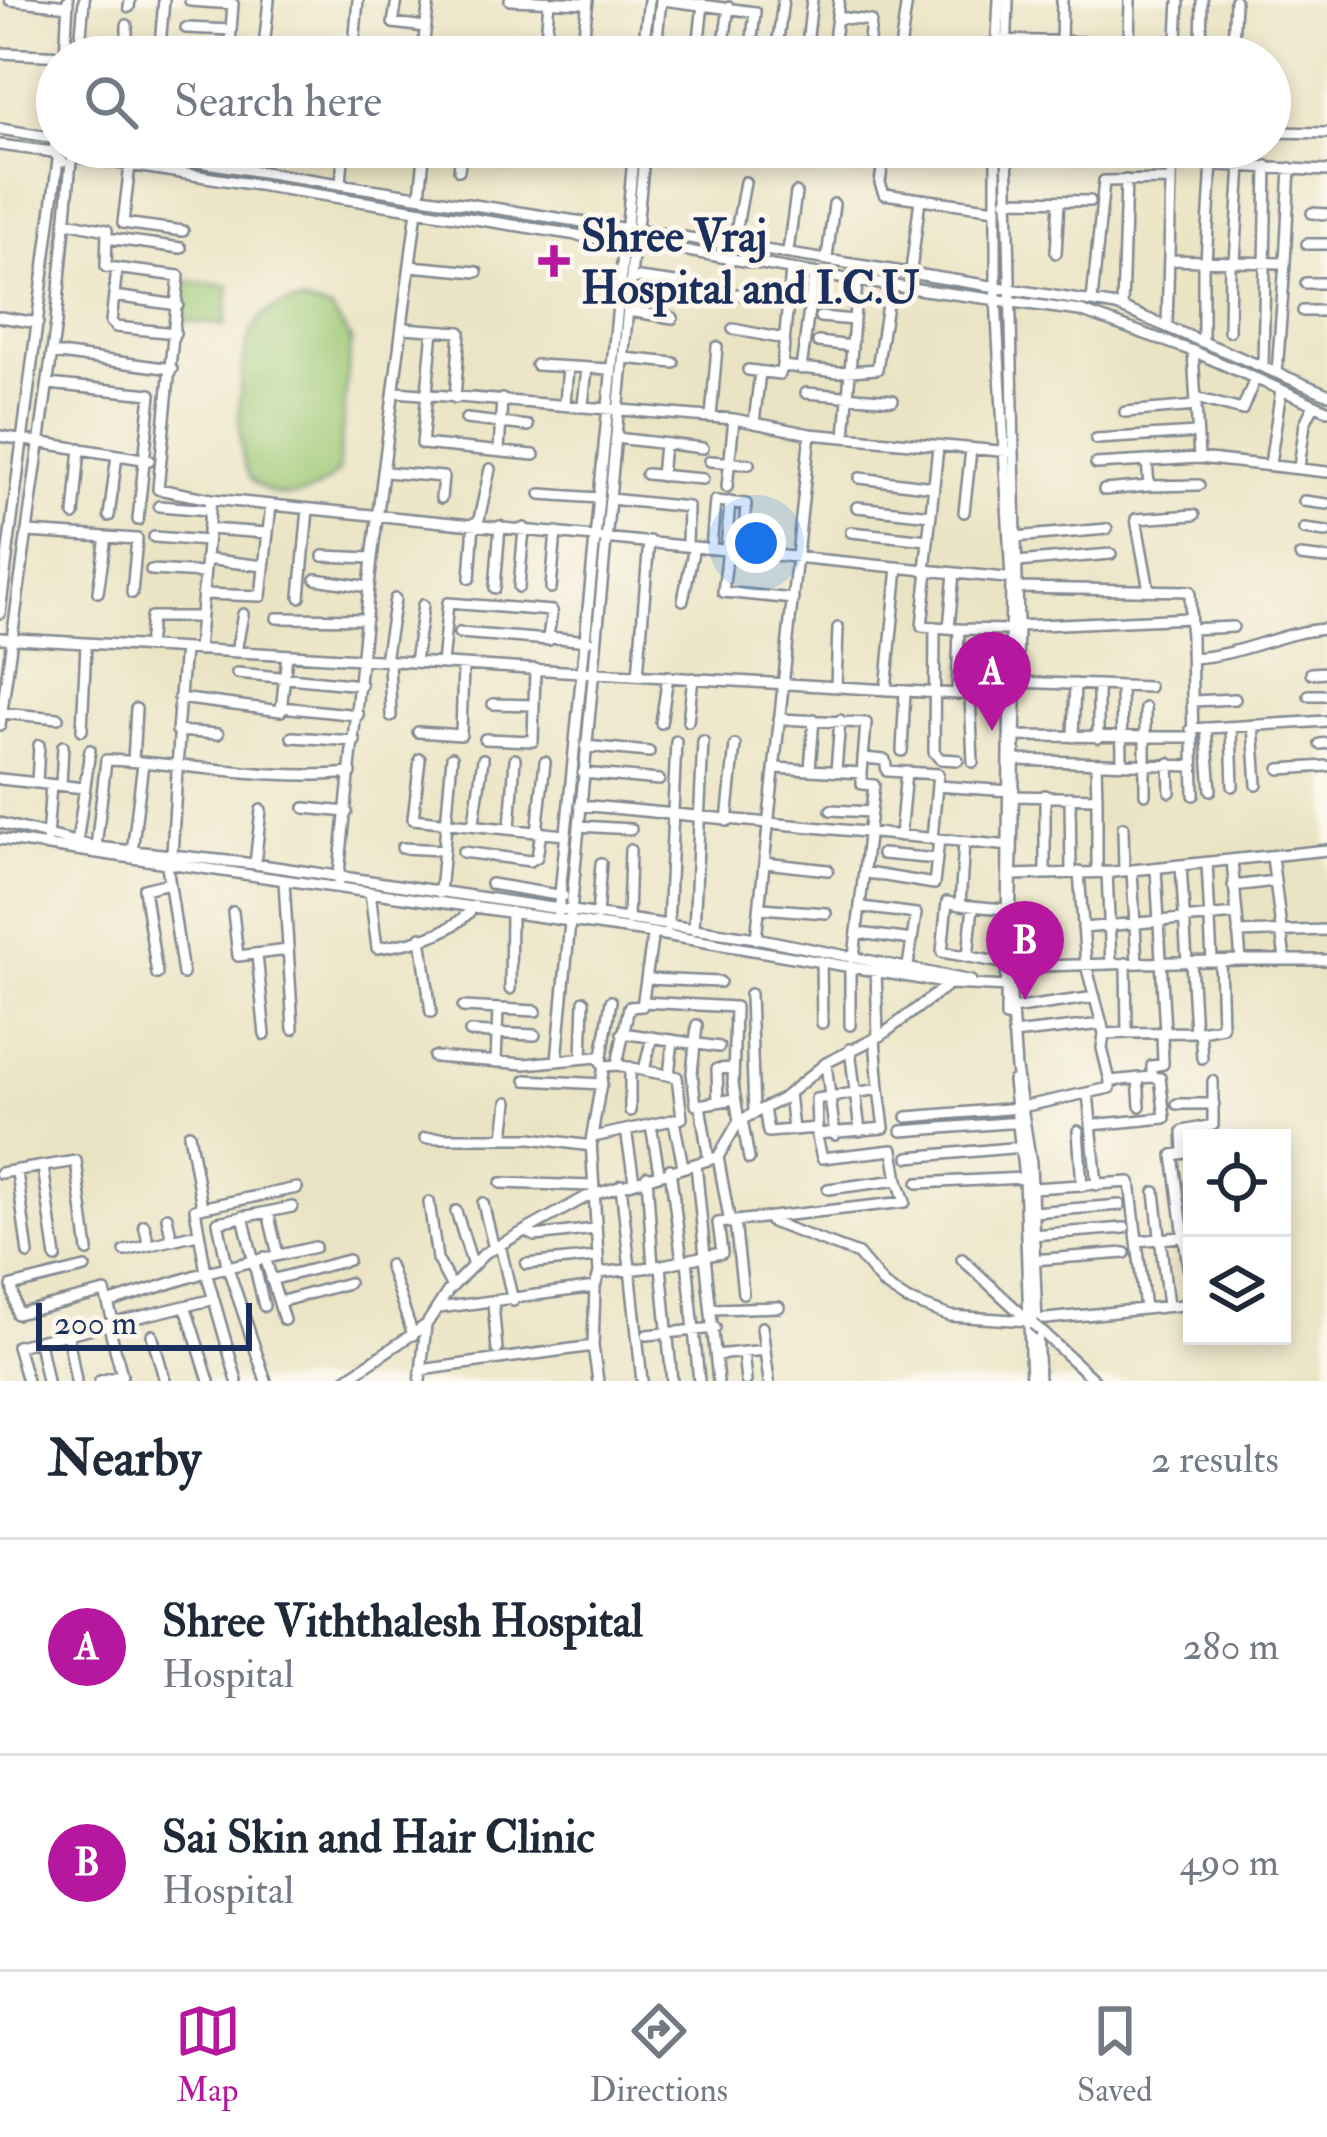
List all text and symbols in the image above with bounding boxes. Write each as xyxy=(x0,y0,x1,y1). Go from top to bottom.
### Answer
search box xyxy=(36,36,1291,168)
icon: search xyxy=(78,69,144,135)
text: Search here xyxy=(174,74,382,130)
place label: Shree Vraj Hospital and I.C.U xyxy=(581,209,919,317)
marker: Shree Vraj Hospital and I.C.U xyxy=(538,245,570,277)
your location xyxy=(726,513,786,573)
pin: A xyxy=(953,632,1031,731)
pin: B xyxy=(986,901,1064,1000)
map controls xyxy=(1183,1129,1291,1345)
button: locate xyxy=(1183,1129,1291,1237)
button: layers xyxy=(1183,1237,1291,1345)
scale bar xyxy=(36,1297,252,1350)
text: 200 m xyxy=(54,1303,137,1344)
text: Nearby xyxy=(48,1427,201,1491)
text: 2 results xyxy=(1151,1435,1279,1484)
text: Shree Viththalesh Hospital xyxy=(162,1594,643,1650)
text: A xyxy=(75,1622,99,1671)
text: 280 m xyxy=(1182,1622,1279,1671)
text: Hospital xyxy=(162,1650,294,1699)
text: Sai Skin and Hair Clinic xyxy=(162,1810,595,1866)
text: B xyxy=(74,1838,100,1887)
text: 490 m xyxy=(1180,1838,1279,1887)
text: Hospital xyxy=(162,1866,294,1915)
tab: Map xyxy=(175,1998,241,2111)
tab: Directions xyxy=(590,1998,728,2111)
tab: Saved xyxy=(1077,1998,1152,2111)

